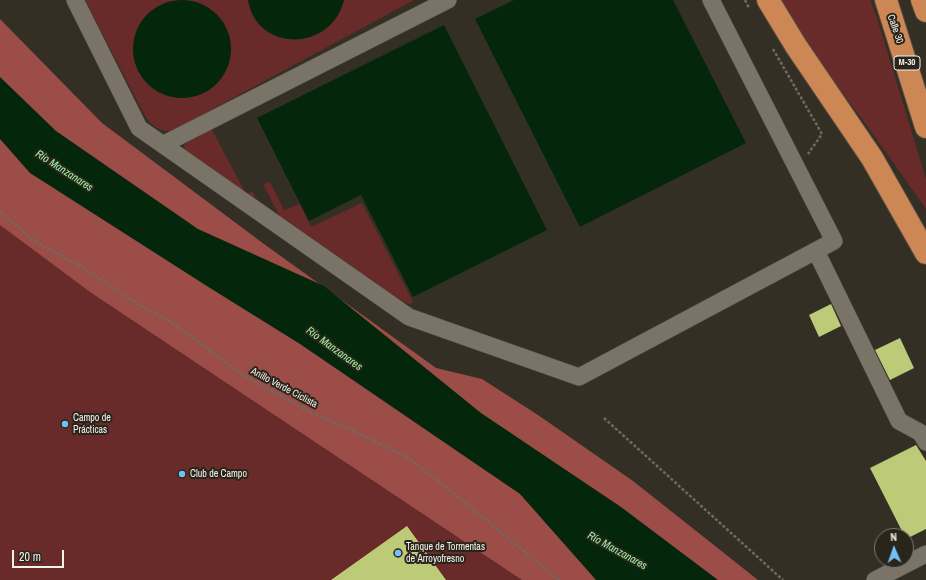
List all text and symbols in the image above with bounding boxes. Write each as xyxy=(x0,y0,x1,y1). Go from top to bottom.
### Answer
street label: Calle 30 xyxy=(884,13,906,45)
road number: M-30 xyxy=(894,56,920,70)
water label: Río Manzanares xyxy=(33,147,95,195)
water label: Río Manzanares xyxy=(303,324,365,374)
street label: Anillo Verde Ciclista xyxy=(249,365,319,411)
place label: Campo de Prácticas xyxy=(73,412,111,436)
marker: Campo de Prácticas xyxy=(60,419,70,429)
place label: Club de Campo xyxy=(190,468,247,480)
marker: Club de Campo xyxy=(177,469,187,479)
north arrow xyxy=(874,528,914,568)
water label: Río Manzanares xyxy=(585,529,649,573)
text: N xyxy=(890,530,897,544)
place label: Tanque de Tormentas de Arroyofresno xyxy=(406,541,485,564)
scale bar xyxy=(14,542,66,568)
marker: Tanque de Tormentas de Arroyofresno xyxy=(393,548,403,558)
text: 20 m xyxy=(19,549,41,565)

